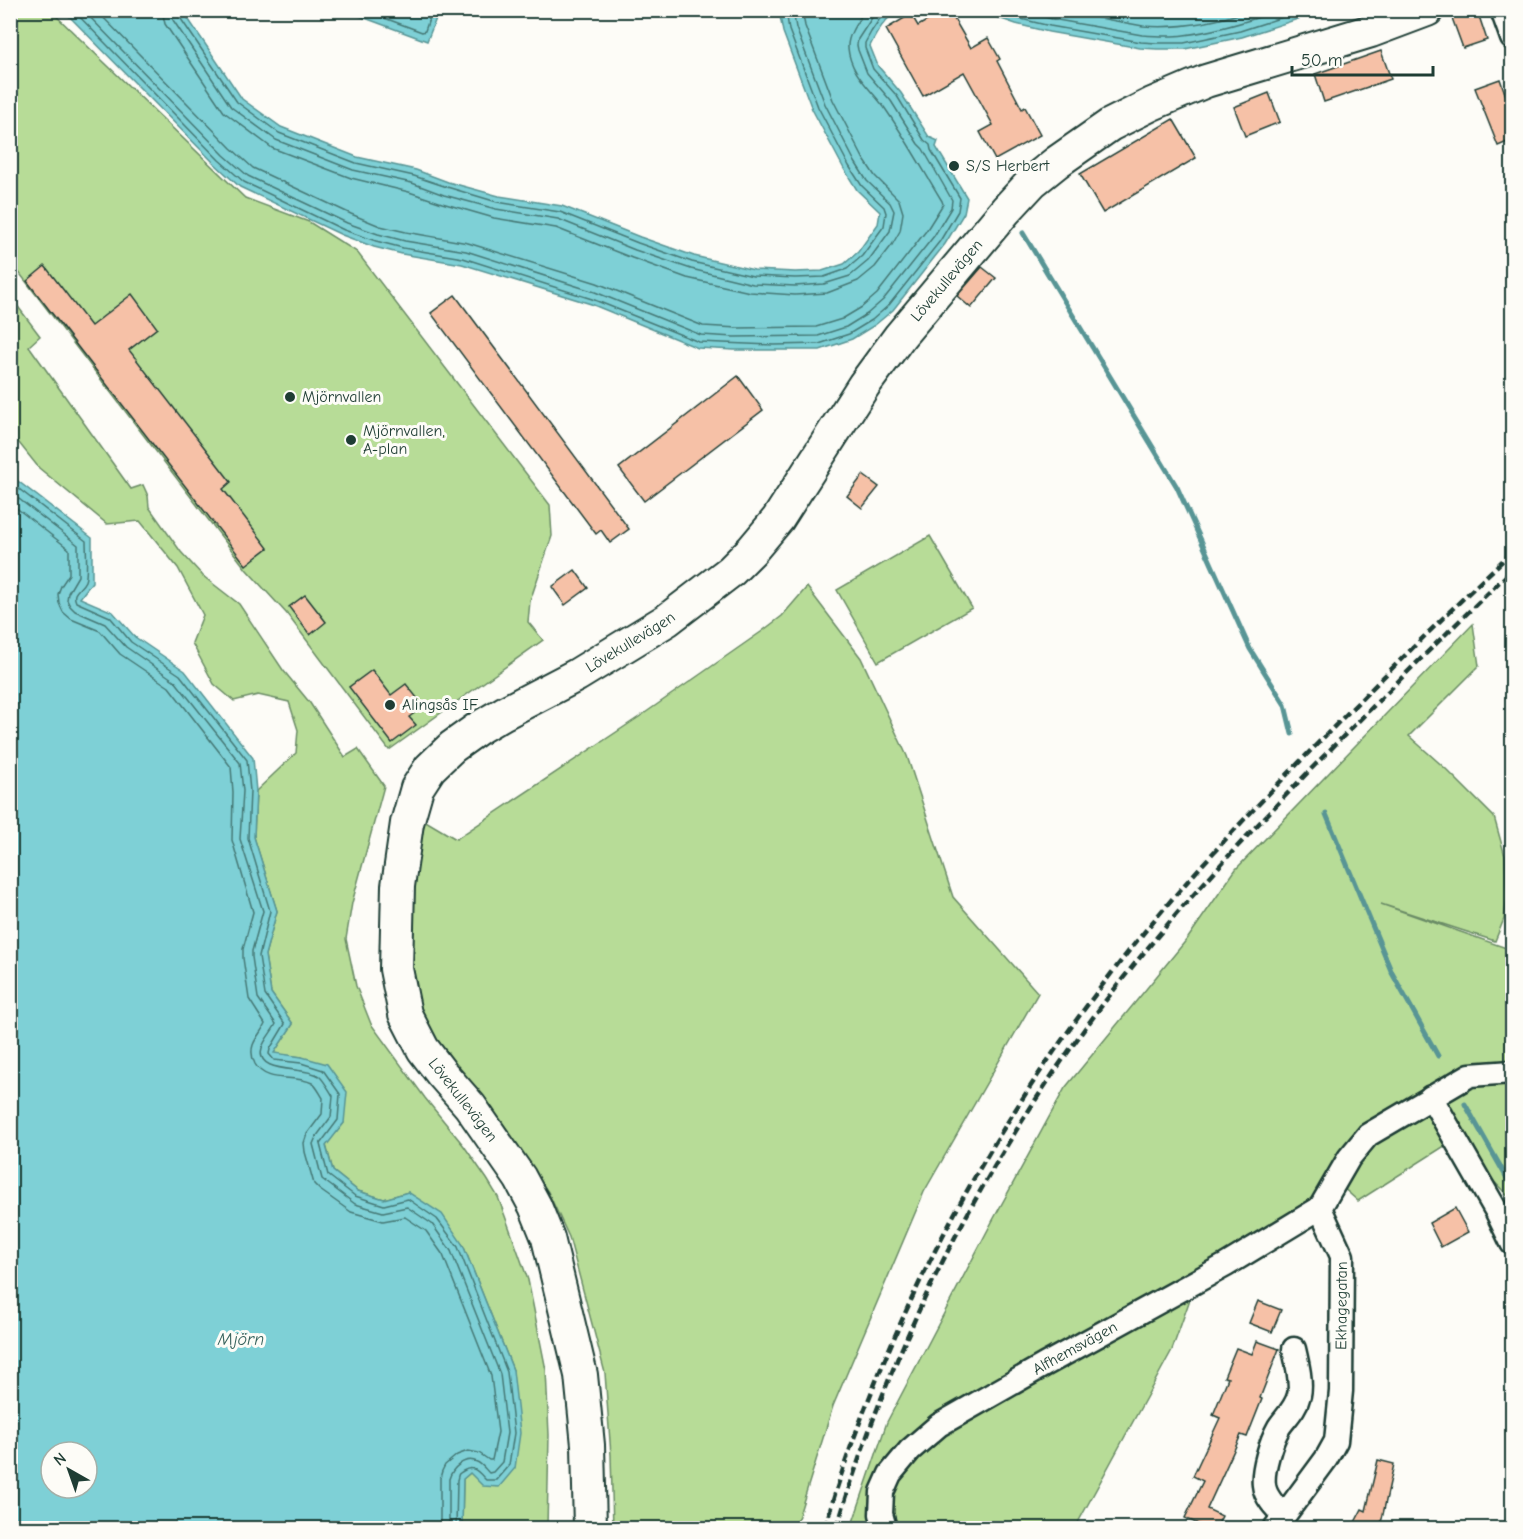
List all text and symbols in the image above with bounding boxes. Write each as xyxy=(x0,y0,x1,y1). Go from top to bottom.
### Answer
scale bar xyxy=(1292,39,1433,77)
text: 50 m xyxy=(1301,50,1343,71)
place label: S/S Herbert xyxy=(966,157,1050,175)
marker: S/S Herbert xyxy=(947,159,961,173)
street label: Lövekullevägen xyxy=(907,236,986,325)
place label: Mjörnvallen xyxy=(302,388,381,406)
marker: Mjörnvallen xyxy=(283,390,297,404)
place label: Mjörnvallen, A-plan xyxy=(363,422,445,458)
marker: Mjörnvallen, A-plan xyxy=(344,433,358,447)
street label: Lövekullevägen xyxy=(583,608,679,676)
place label: Alingsås IF xyxy=(402,696,479,714)
marker: Alingsås IF xyxy=(383,698,397,712)
street label: Lövekullevägen xyxy=(425,1055,501,1145)
street label: Ekhagegatan xyxy=(1332,1261,1351,1350)
street label: Alfhemsvägen xyxy=(1029,1318,1120,1379)
water label: Mjörn xyxy=(217,1329,264,1350)
north arrow xyxy=(39,1440,99,1500)
text: N xyxy=(50,1449,70,1470)

